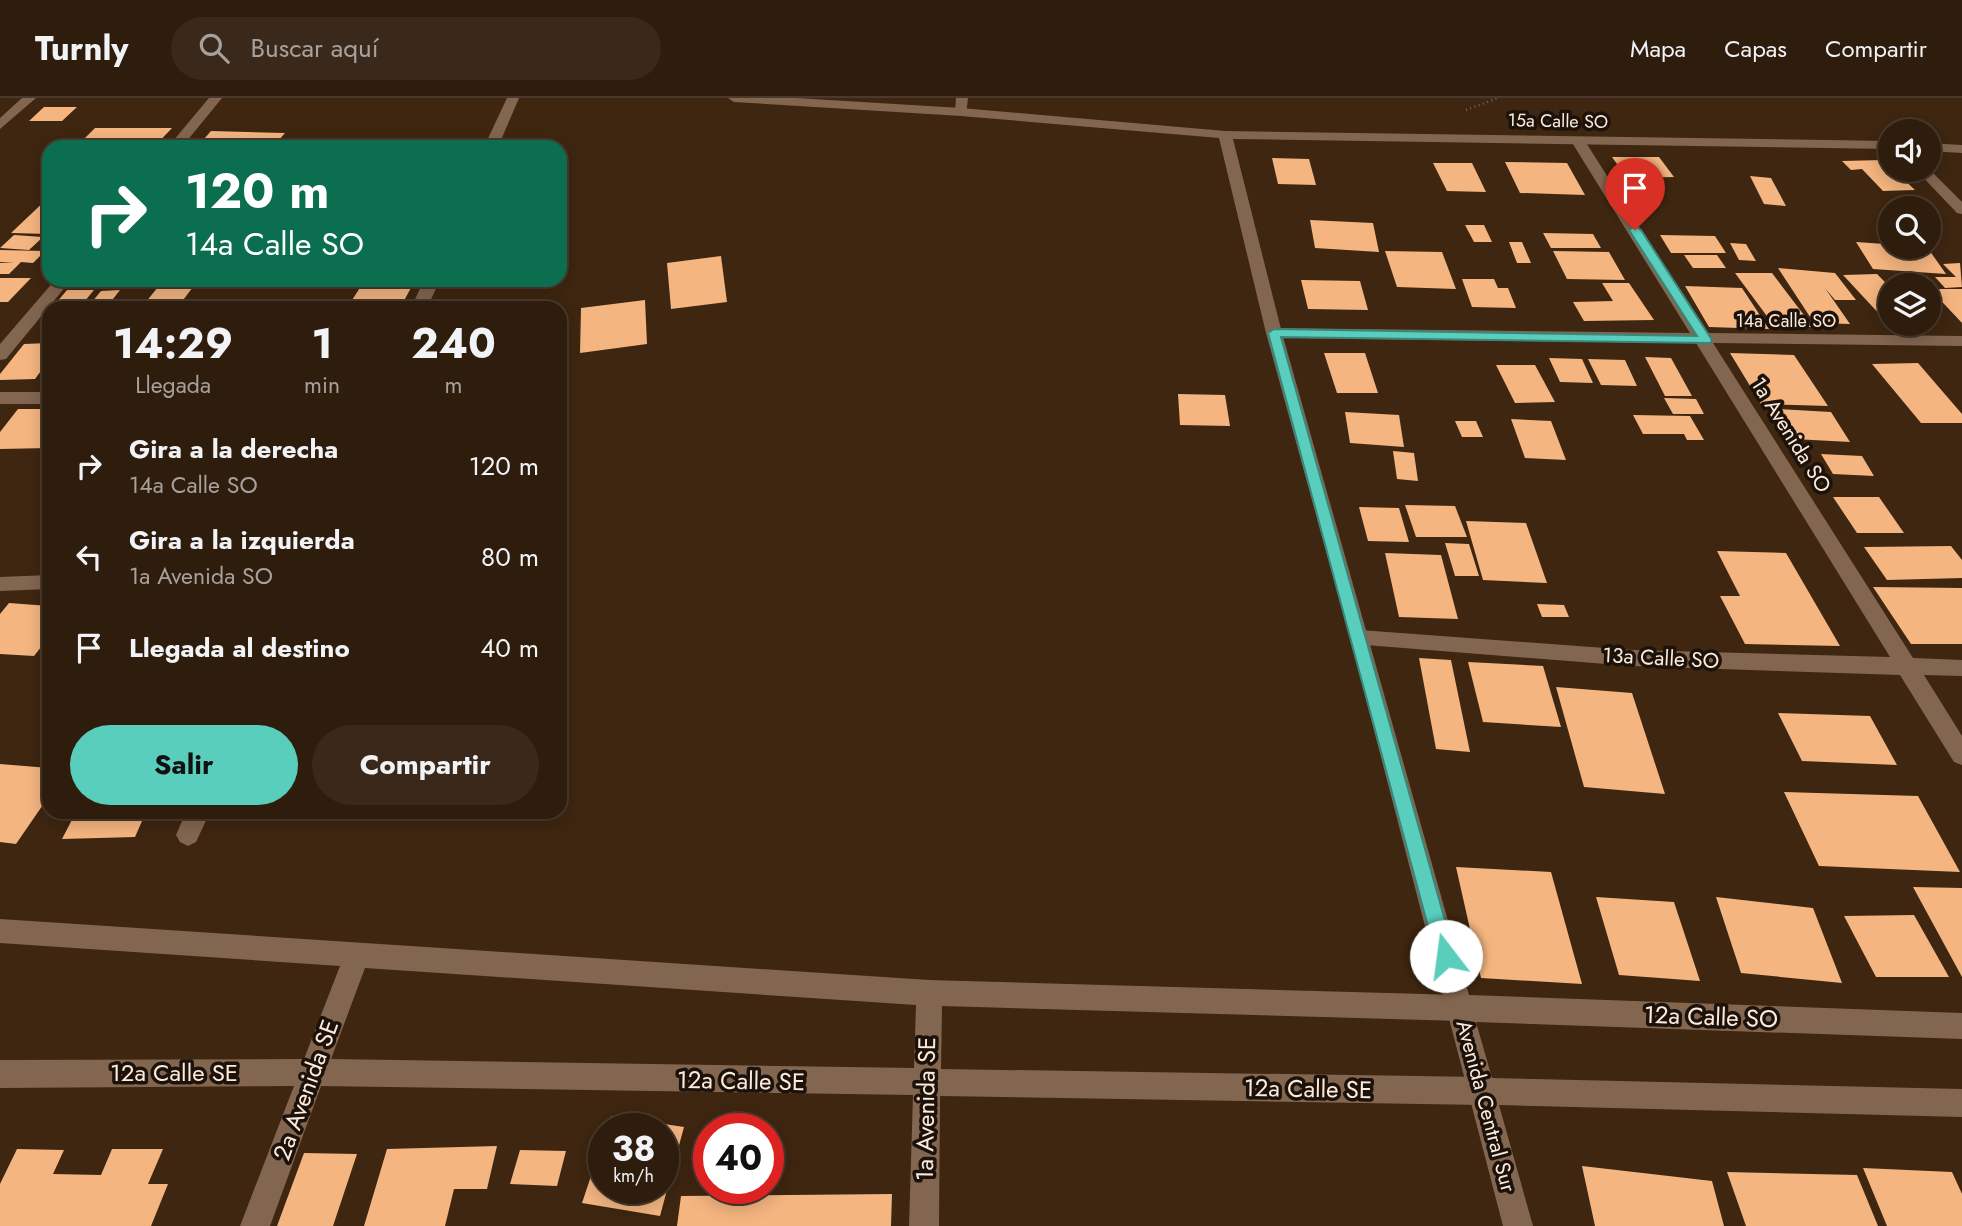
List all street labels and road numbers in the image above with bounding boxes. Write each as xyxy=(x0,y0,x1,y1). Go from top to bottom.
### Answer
street label: 15a Calle SO xyxy=(1508,107,1608,135)
street label: 14a Calle SO xyxy=(1736,308,1836,334)
street label: 1a Avenida SO xyxy=(1743,371,1839,499)
street label: 13a Calle SO xyxy=(1602,640,1720,676)
street label: 12a Calle SO xyxy=(1643,997,1779,1036)
street label: 2a Avenida SE xyxy=(264,1015,347,1165)
street label: Avenida Central Sur xyxy=(1449,1017,1524,1196)
street label: 1a Avenida SE xyxy=(907,1037,944,1181)
street label: 12a Calle SE xyxy=(110,1055,238,1090)
street label: 12a Calle SE xyxy=(677,1062,805,1099)
street label: 12a Calle SE xyxy=(1244,1070,1372,1107)

